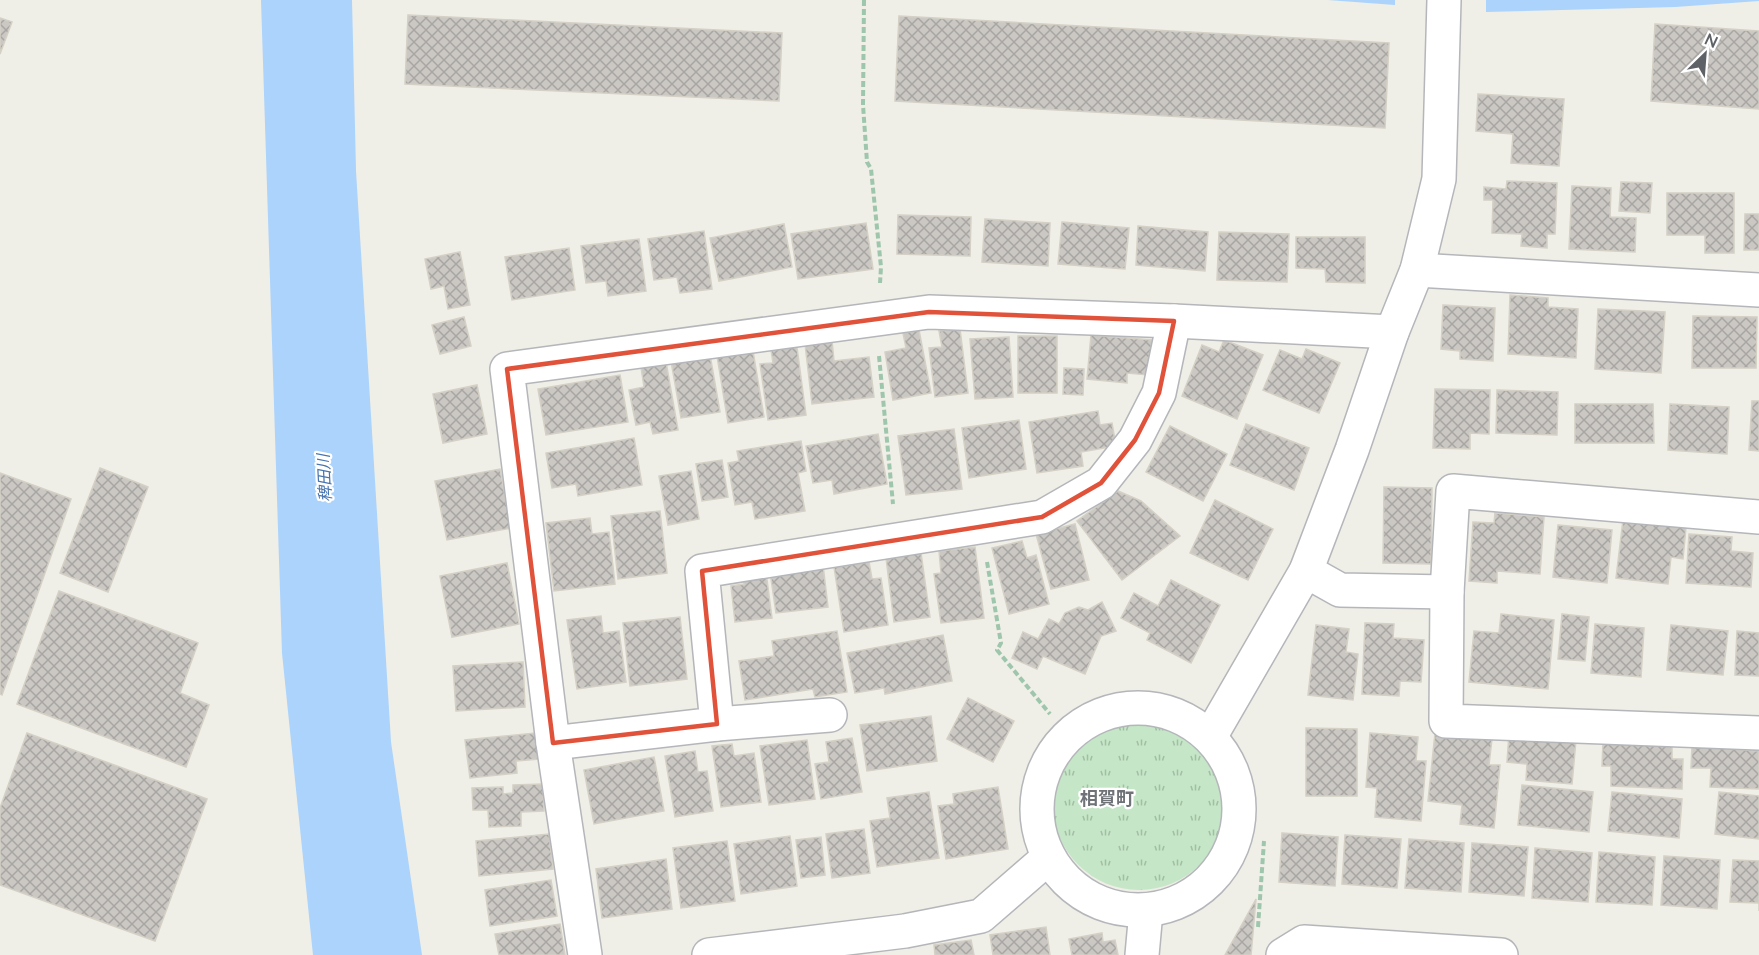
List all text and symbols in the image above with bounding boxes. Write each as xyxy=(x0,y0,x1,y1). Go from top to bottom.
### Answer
north arrow xyxy=(1675,24,1735,84)
text: N xyxy=(1702,29,1721,51)
water label: 稗田川 xyxy=(313,452,334,502)
district label: 相賀町 xyxy=(1080,787,1134,809)

